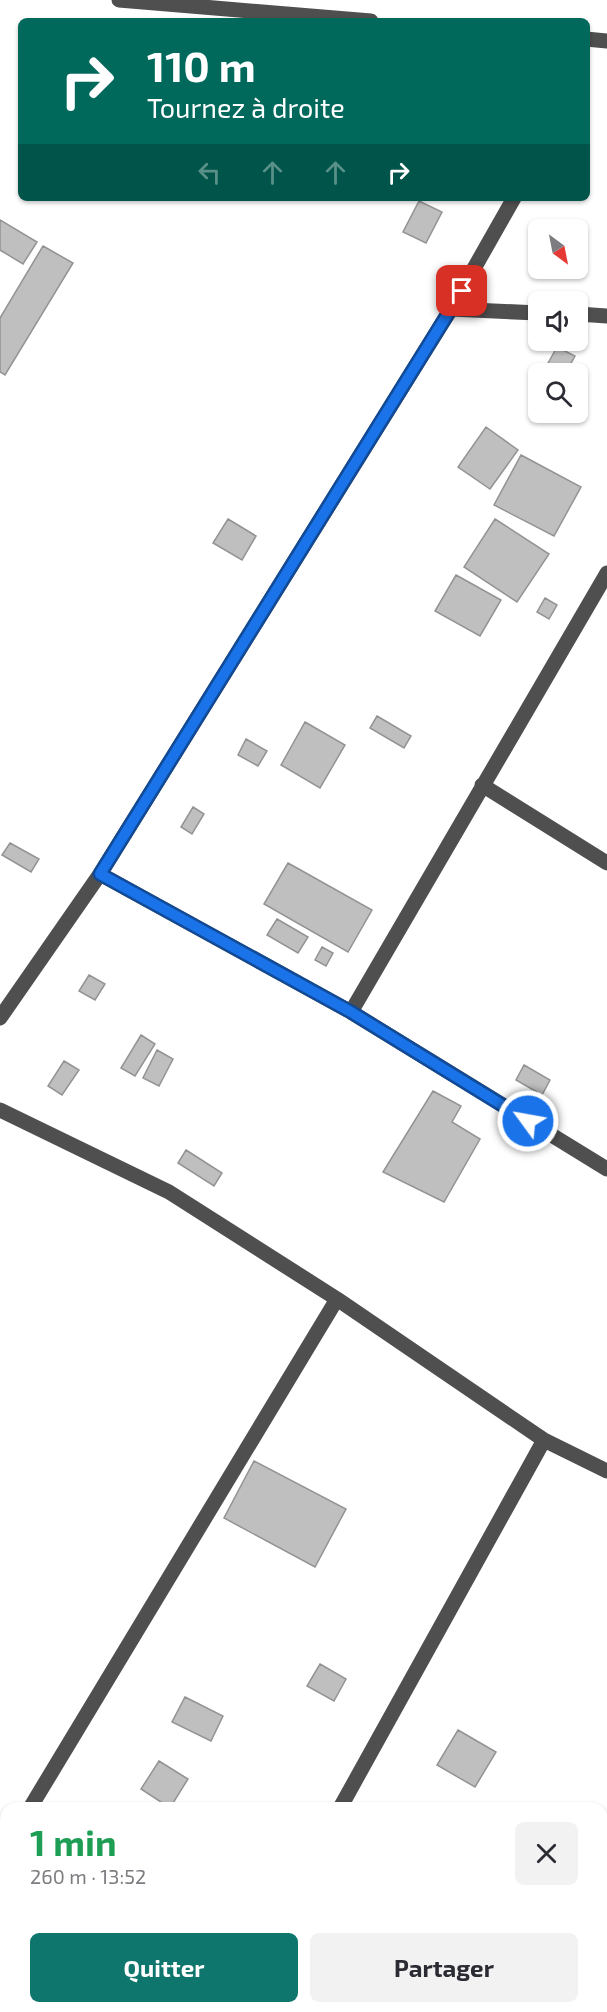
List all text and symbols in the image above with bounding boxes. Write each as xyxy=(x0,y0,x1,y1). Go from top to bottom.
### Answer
text: 110 m xyxy=(147,40,256,90)
icon: right xyxy=(48,42,126,120)
text: Tournez à droite xyxy=(147,91,345,123)
icon: left xyxy=(193,156,226,189)
icon: ahead xyxy=(256,156,289,189)
icon: ahead xyxy=(319,156,352,189)
icon: right xyxy=(382,156,415,189)
north arrow xyxy=(528,219,588,279)
map controls xyxy=(528,219,588,423)
pin xyxy=(436,265,487,316)
icon: arrive xyxy=(445,274,478,307)
button: sound xyxy=(528,291,588,351)
button: search xyxy=(528,363,588,423)
position arrow xyxy=(496,1089,560,1153)
text: 1 min xyxy=(30,1820,117,1863)
button: close xyxy=(515,1822,578,1885)
text: 260 m · 13:52 xyxy=(30,1864,146,1888)
button: Quitter xyxy=(30,1933,298,2002)
button: Partager xyxy=(310,1933,578,2002)

